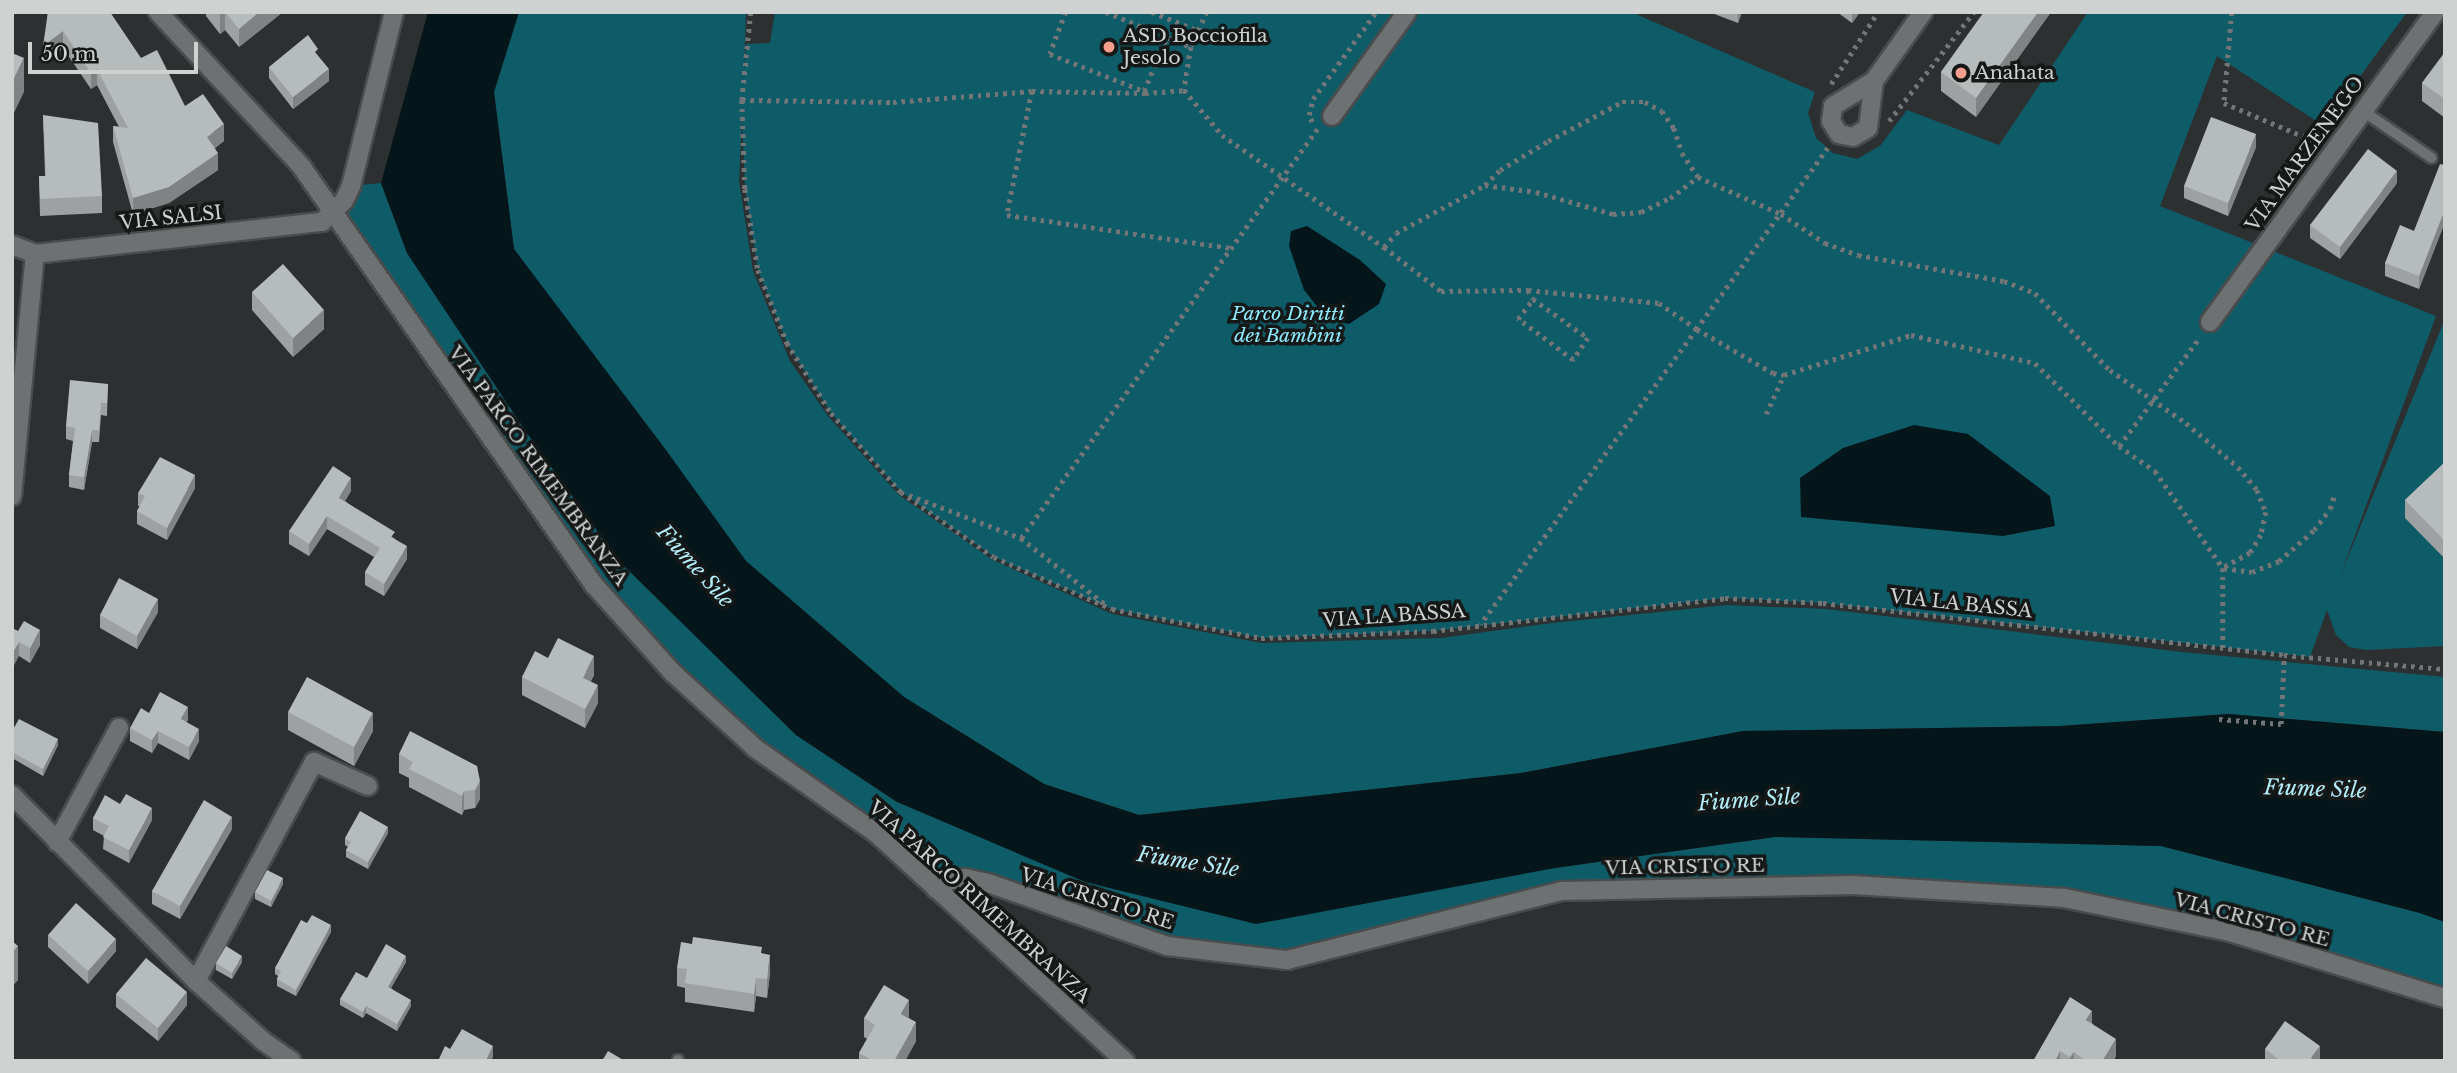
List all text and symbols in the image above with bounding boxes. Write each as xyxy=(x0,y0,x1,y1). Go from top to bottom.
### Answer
place label: ASD Bocciofila Jesolo xyxy=(1123,25,1268,69)
scale bar xyxy=(32,28,201,72)
marker: ASD Bocciofila Jesolo xyxy=(1101,39,1117,55)
text: 50 m xyxy=(41,41,96,67)
place label: Anahata xyxy=(1975,62,2055,84)
marker: Anahata xyxy=(1953,65,1969,81)
street label: VIA MARZENEGO xyxy=(2241,72,2369,236)
street label: VIA SALSI xyxy=(118,201,224,235)
park label: Parco Diritti dei Bambini xyxy=(1231,303,1345,347)
street label: VIA PARCO RIMEMBRANZA xyxy=(443,341,633,591)
water label: Fiume Sile xyxy=(651,519,739,613)
street label: VIA LA BASSA xyxy=(1888,585,2034,623)
street label: VIA LA BASSA xyxy=(1321,600,1467,632)
water label: Fiume Sile xyxy=(2263,775,2367,803)
water label: Fiume Sile xyxy=(1697,784,1801,816)
street label: VIA PARCO RIMEMBRANZA xyxy=(863,796,1095,1008)
water label: Fiume Sile xyxy=(1135,842,1241,882)
street label: VIA CRISTO RE xyxy=(1605,854,1765,880)
street label: VIA CRISTO RE xyxy=(1017,863,1177,935)
street label: VIA CRISTO RE xyxy=(2172,888,2332,952)

